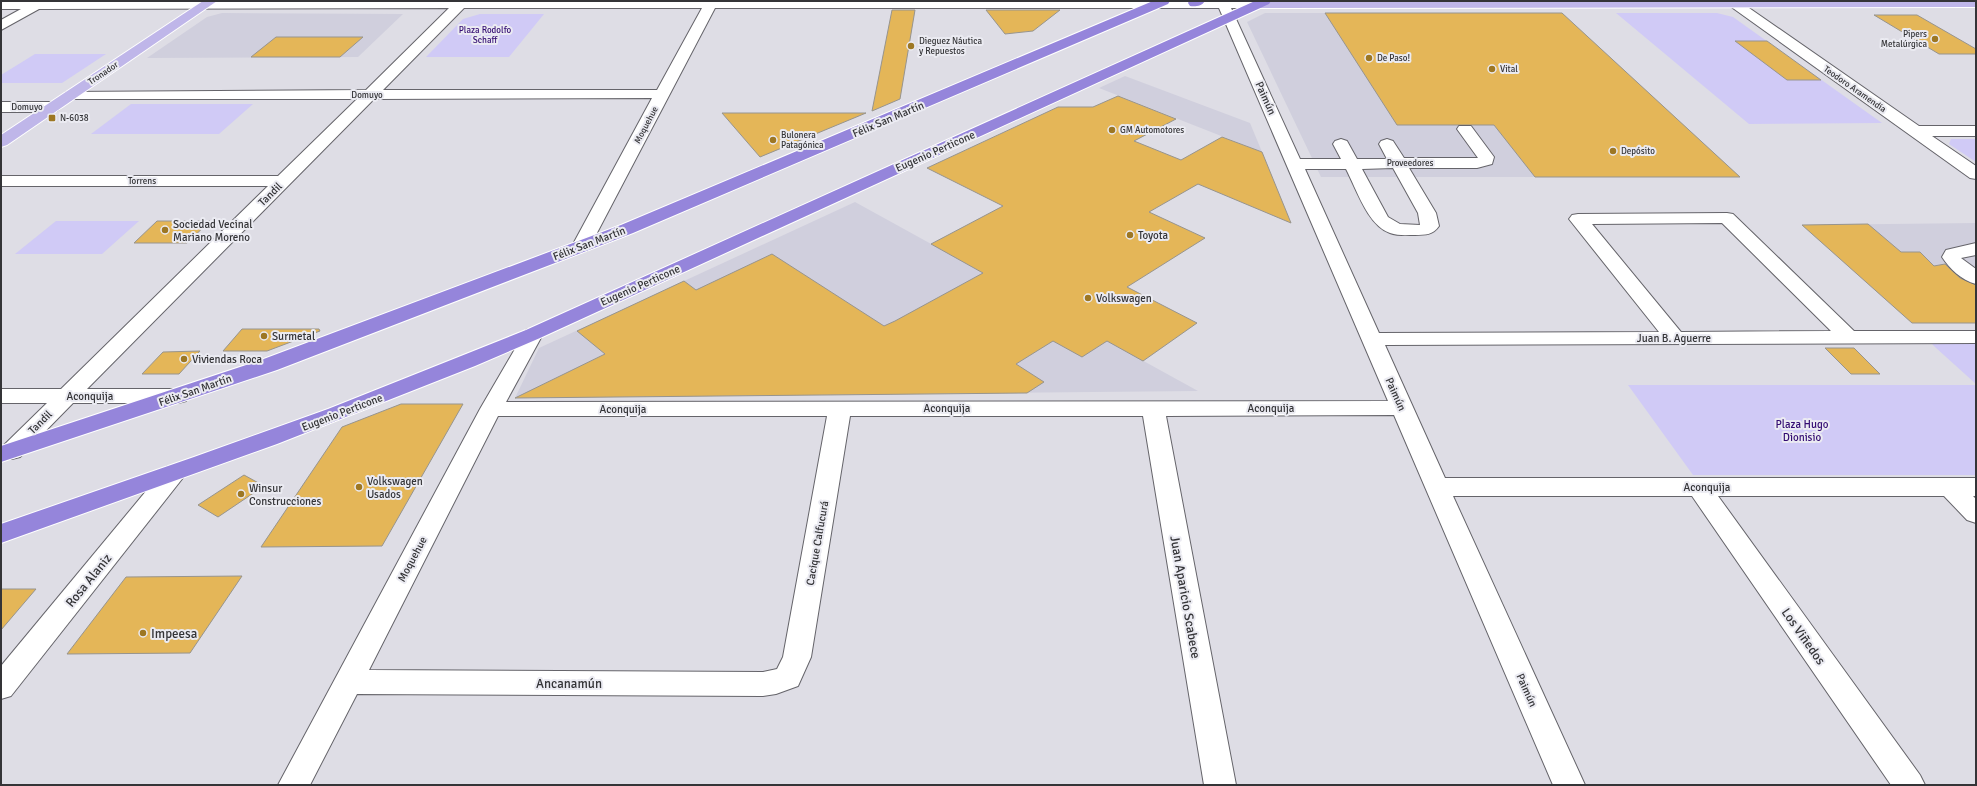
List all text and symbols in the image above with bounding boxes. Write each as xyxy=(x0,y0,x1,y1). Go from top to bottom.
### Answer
park label: Plaza Rodolfo Schaff xyxy=(459,25,512,46)
place label: Pipers Metalúrgica xyxy=(1881,29,1927,50)
marker: Pipers Metalúrgica xyxy=(1930,34,1940,44)
place label: Dieguez Náutica y Repuestos xyxy=(919,36,982,57)
marker: Dieguez Náutica y Repuestos xyxy=(906,41,916,51)
marker: De Paso! xyxy=(1364,53,1374,63)
place label: De Paso! xyxy=(1377,53,1410,64)
street label: Tronador xyxy=(86,59,121,87)
marker: Vital xyxy=(1487,64,1497,74)
place label: Vital xyxy=(1500,64,1518,75)
street label: Teodoro Aramendia xyxy=(1821,64,1888,115)
street label: Paimún xyxy=(1252,79,1279,117)
street label: Domuyo xyxy=(351,90,383,101)
street label: Félix San Martín xyxy=(851,99,926,140)
street label: Domuyo xyxy=(11,102,43,113)
street label: Moquehue xyxy=(632,104,661,146)
marker: N-6038 xyxy=(47,113,57,123)
place label: N-6038 xyxy=(60,113,89,124)
marker: GM Automotores xyxy=(1107,125,1117,135)
place label: GM Automotores xyxy=(1120,125,1184,136)
street label: Eugenio Perticone xyxy=(893,128,977,175)
place label: Bulonera Patagónica xyxy=(781,130,824,151)
marker: Bulonera Patagónica xyxy=(768,135,778,145)
marker: Depósito xyxy=(1608,146,1618,156)
place label: Depósito xyxy=(1621,146,1655,157)
street label: Proveedores xyxy=(1387,158,1433,169)
street label: Torrens xyxy=(128,176,156,187)
street label: Tandil xyxy=(256,180,285,209)
place label: Sociedad Vecinal Mariano Moreno xyxy=(173,218,253,244)
street label: Félix San Martín xyxy=(551,224,627,263)
marker: Sociedad Vecinal Mariano Moreno xyxy=(160,225,170,235)
place label: Toyota xyxy=(1138,229,1169,242)
marker: Toyota xyxy=(1125,230,1135,240)
street label: Eugenio Perticone xyxy=(598,262,682,309)
place label: Volkswagen xyxy=(1096,292,1152,305)
marker: Volkswagen xyxy=(1083,293,1093,303)
place label: Surmetal xyxy=(272,330,315,343)
marker: Surmetal xyxy=(259,331,269,341)
street label: Juan B. Aguerre xyxy=(1637,332,1711,345)
place label: Viviendas Roca xyxy=(192,353,263,366)
marker: Viviendas Roca xyxy=(179,354,189,364)
street label: Félix San Martín xyxy=(157,372,233,409)
street label: Paimún xyxy=(1382,375,1409,413)
street label: Aconquija xyxy=(67,390,114,403)
street label: Eugenio Perticone xyxy=(300,391,384,434)
street label: Aconquija xyxy=(924,402,971,415)
street label: Aconquija xyxy=(1248,402,1295,415)
street label: Aconquija xyxy=(600,403,647,416)
street label: Tandil xyxy=(26,408,55,437)
park label: Plaza Hugo Dionisio xyxy=(1776,418,1829,444)
place label: Volkswagen Usados xyxy=(367,475,423,501)
street label: Aconquija xyxy=(1684,481,1731,494)
place label: Winsur Construcciones xyxy=(249,482,322,508)
marker: Volkswagen Usados xyxy=(354,482,364,492)
marker: Winsur Construcciones xyxy=(236,489,246,499)
street label: Cacique Calfucurá xyxy=(804,499,831,586)
street label: Moquehue xyxy=(395,534,430,584)
street label: Juan Aparicio Scabece xyxy=(1166,534,1204,660)
street label: Rosa Alaniz xyxy=(62,550,115,611)
street label: Los Viñedos xyxy=(1778,605,1829,668)
place label: Impeesa xyxy=(151,626,197,642)
marker: Impeesa xyxy=(138,628,148,638)
street label: Paimún xyxy=(1513,671,1540,709)
street label: Ancanamún xyxy=(536,676,602,692)

